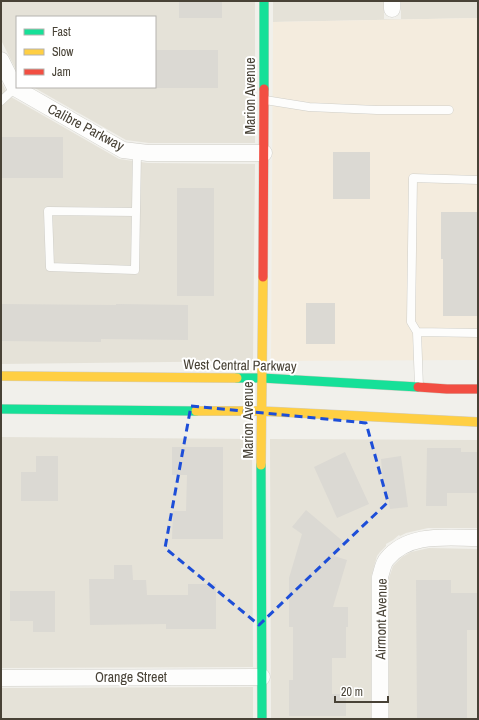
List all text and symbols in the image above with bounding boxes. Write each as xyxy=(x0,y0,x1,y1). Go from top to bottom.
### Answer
legend xyxy=(16,16,156,88)
text: Fast xyxy=(52,24,71,40)
text: Slow xyxy=(52,44,74,60)
street label: Marion Avenue xyxy=(241,57,259,135)
text: Jam xyxy=(52,64,71,80)
street label: Calibre Parkway xyxy=(45,99,128,155)
street label: West Central Parkway xyxy=(183,355,297,375)
street label: Marion Avenue xyxy=(239,381,257,459)
street label: Airmont Avenue xyxy=(371,578,391,661)
street label: Orange Street xyxy=(95,668,167,686)
scale bar xyxy=(335,678,388,704)
text: 20 m xyxy=(341,684,363,700)

